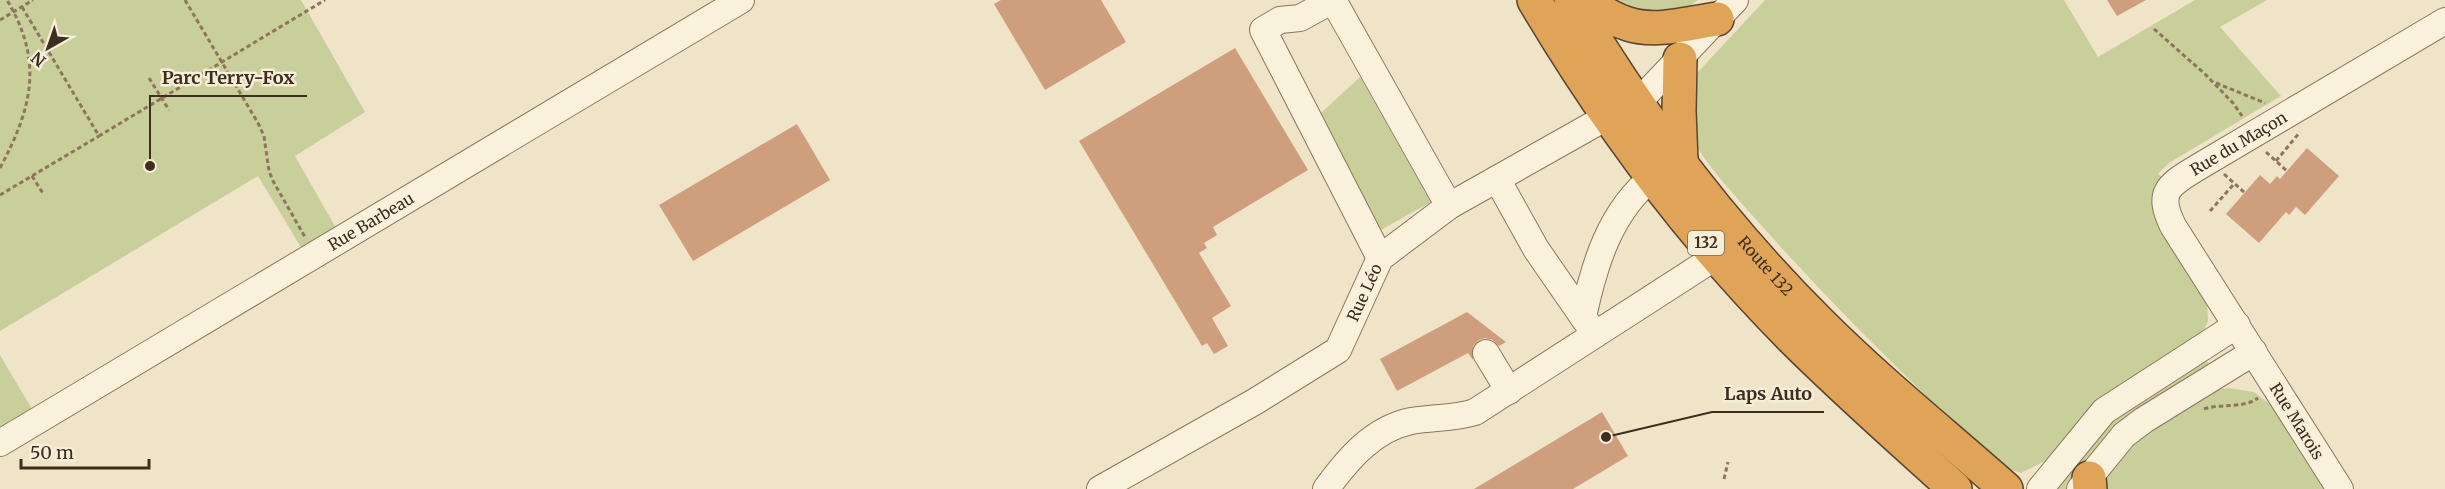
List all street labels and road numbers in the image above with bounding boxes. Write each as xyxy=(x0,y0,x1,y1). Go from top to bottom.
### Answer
street label: Rue du Maçon xyxy=(2186,107,2291,180)
street label: Rue Barbeau xyxy=(324,188,417,255)
road number: 132 xyxy=(1688,231,1724,255)
street label: Route 132 xyxy=(1734,232,1798,300)
street label: Rue Léo xyxy=(1343,260,1386,324)
street label: Rue Marois xyxy=(2266,379,2328,463)

